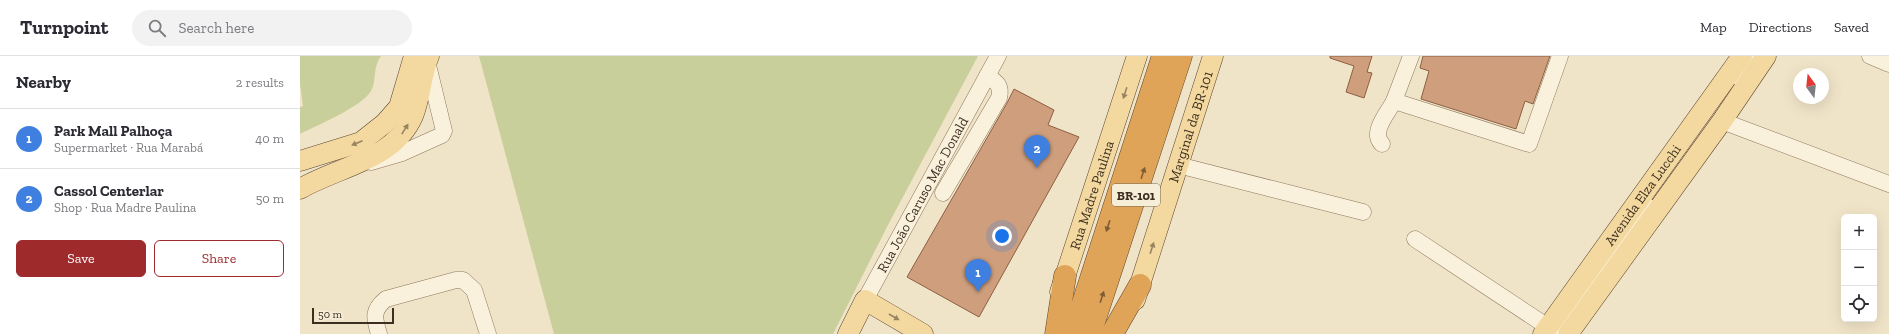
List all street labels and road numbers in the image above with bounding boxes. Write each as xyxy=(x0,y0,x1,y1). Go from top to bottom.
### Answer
street label: Marginal da BR-101 xyxy=(1165,68,1217,185)
street label: Rua João Caruso Mac Donald xyxy=(874,114,972,276)
street label: Rua Madre Paulina xyxy=(1066,138,1118,252)
street label: Avenida Elza Lucchi xyxy=(1601,141,1685,249)
road number: BR-101 xyxy=(1112,184,1160,206)

